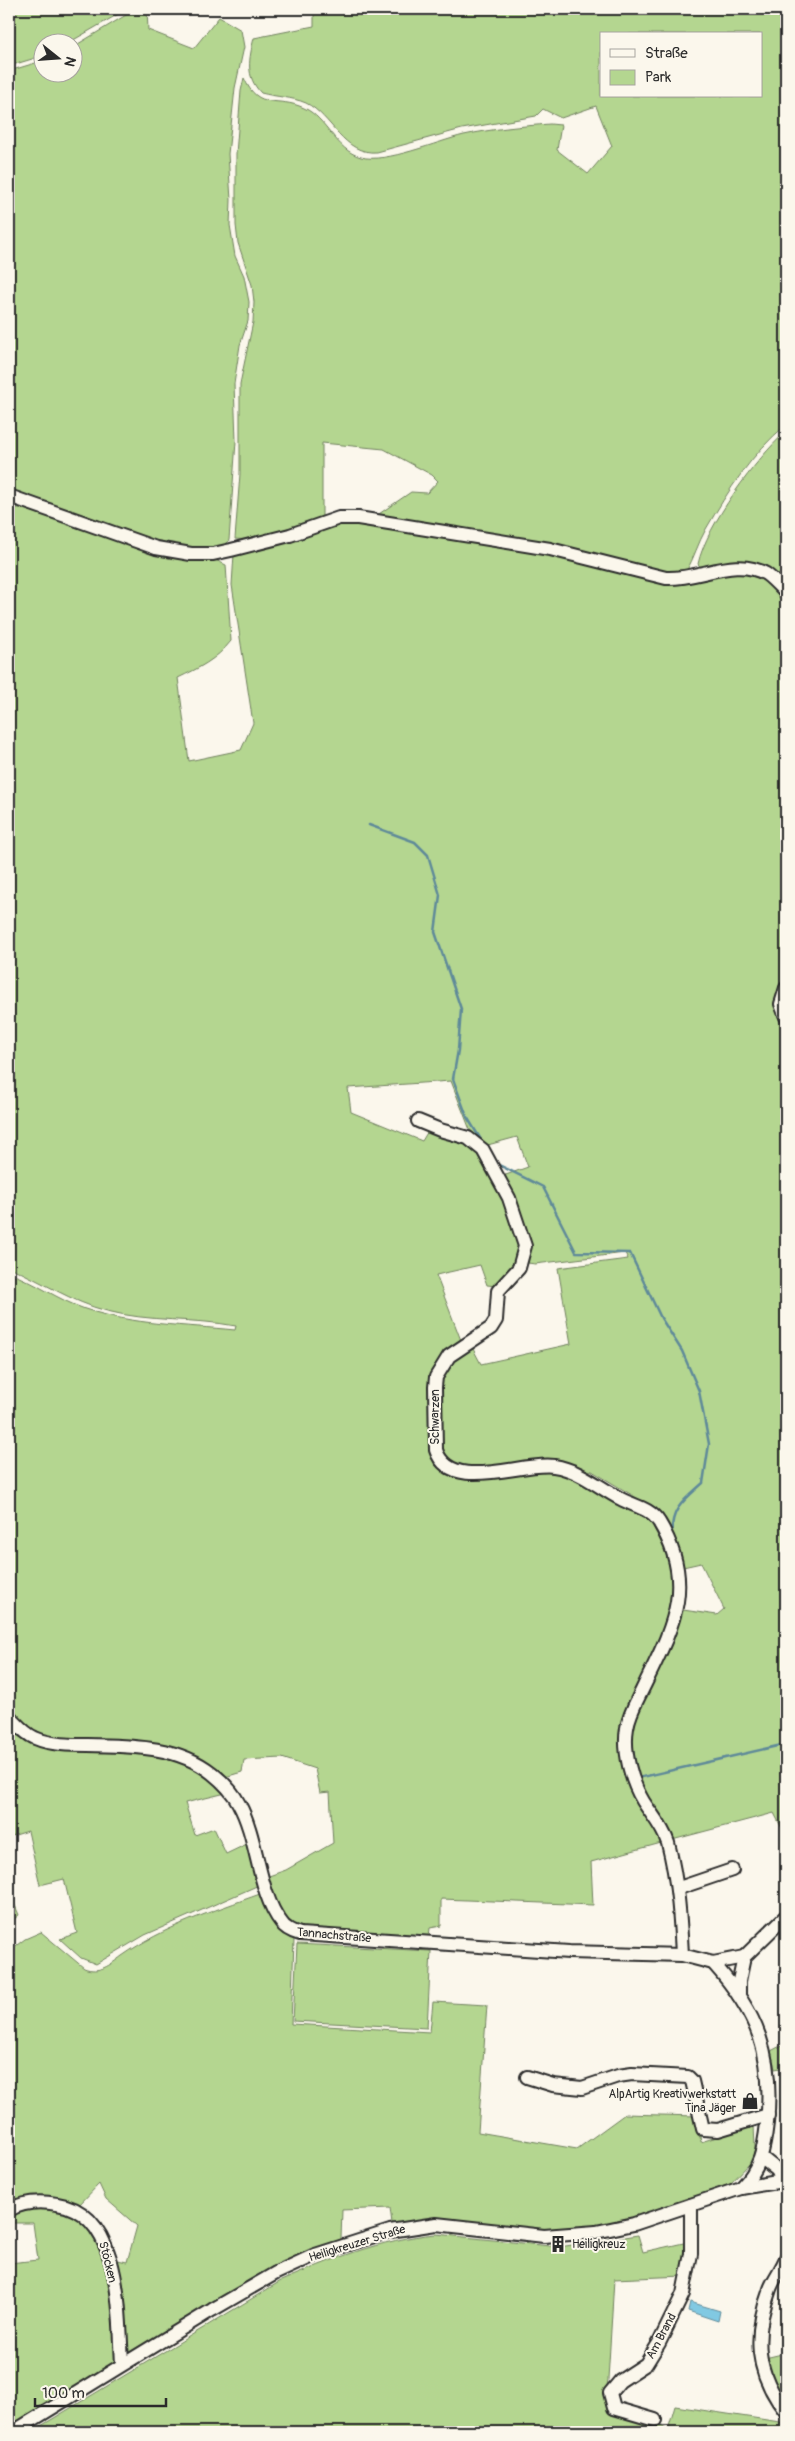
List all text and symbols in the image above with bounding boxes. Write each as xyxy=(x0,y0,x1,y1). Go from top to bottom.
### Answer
north arrow xyxy=(32,32,82,82)
legend xyxy=(600,32,762,98)
text: Straße xyxy=(645,44,688,63)
text: N xyxy=(60,55,79,69)
text: Park xyxy=(645,68,672,87)
street label: Schwarzen xyxy=(428,1389,443,1445)
street label: Tannachstraße xyxy=(296,1925,372,1946)
place label: AlpArtig Kreativwerkstatt Tina Jäger xyxy=(608,2087,737,2116)
shop icon: AlpArtig Kreativwerkstatt Tina Jäger xyxy=(740,2091,760,2111)
street label: Heiligkreuzer Straße xyxy=(307,2222,407,2265)
building icon: Heiligkreuz xyxy=(548,2234,568,2254)
place label: Heiligkreuz xyxy=(572,2237,625,2252)
street label: Stöcken xyxy=(95,2240,120,2284)
street label: Am Brand xyxy=(643,2311,680,2362)
scale bar xyxy=(35,2376,166,2408)
text: 100 m xyxy=(42,2384,85,2403)

